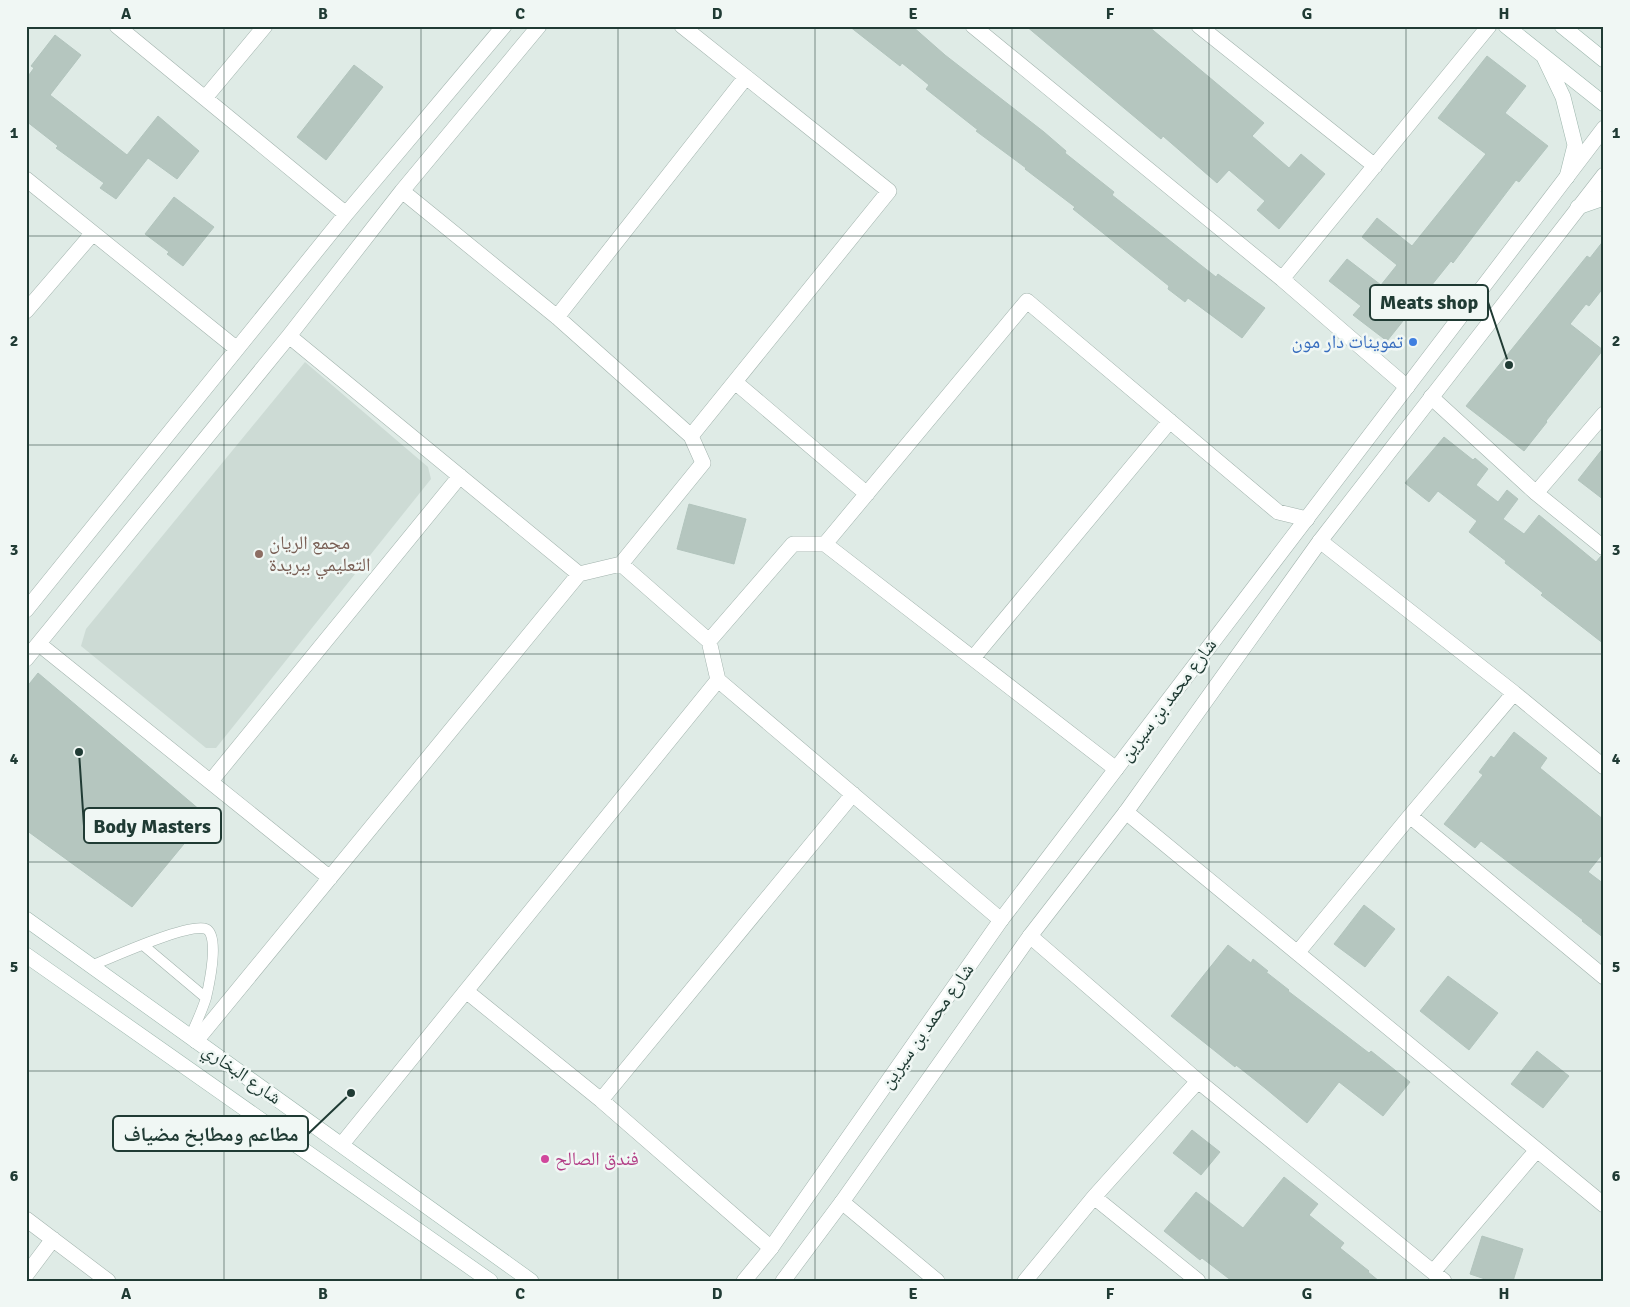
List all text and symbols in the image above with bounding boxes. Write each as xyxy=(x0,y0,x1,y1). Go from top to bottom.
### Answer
text: A xyxy=(121,4,132,24)
text: B xyxy=(318,4,328,24)
text: C xyxy=(515,4,525,24)
text: D xyxy=(712,4,723,24)
text: E xyxy=(908,4,918,24)
text: F xyxy=(1106,4,1115,24)
text: G xyxy=(1302,4,1312,24)
text: H xyxy=(1499,4,1509,24)
text: 1 xyxy=(10,123,19,143)
text: 1 xyxy=(1612,123,1621,143)
callout: Meats shop xyxy=(1370,285,1488,320)
text: Meats shop xyxy=(1380,290,1478,315)
place label: تموينات دار مون xyxy=(1291,330,1403,354)
text: 2 xyxy=(10,331,18,351)
text: 2 xyxy=(1612,331,1620,351)
marker: تموينات دار مون xyxy=(1407,336,1419,348)
place label: مجمع الريان التعليمي ببريدة xyxy=(269,531,371,580)
text: 3 xyxy=(10,540,18,560)
text: 3 xyxy=(1612,540,1620,560)
marker: مجمع الريان التعليمي ببريدة xyxy=(253,548,265,560)
street label: شارع محمد بن سيرين xyxy=(1114,634,1222,766)
text: 4 xyxy=(10,749,19,769)
text: 4 xyxy=(1612,749,1621,769)
callout: Body Masters xyxy=(84,808,221,843)
text: Body Masters xyxy=(93,814,211,839)
text: 5 xyxy=(10,957,18,977)
text: 5 xyxy=(1612,957,1620,977)
street label: شارع محمد بن سيرين xyxy=(875,959,979,1093)
street label: شارع البخاري xyxy=(196,1038,286,1112)
callout: مطاعم ومطابخ مضياف xyxy=(113,1116,308,1151)
text: مطاعم ومطابخ مضياف xyxy=(123,1122,299,1148)
place label: فندق الصالح xyxy=(555,1147,639,1171)
marker: فندق الصالح xyxy=(539,1153,551,1165)
text: 6 xyxy=(10,1166,19,1186)
text: 6 xyxy=(1612,1166,1621,1186)
text: A xyxy=(121,1284,132,1304)
text: B xyxy=(318,1284,328,1304)
text: C xyxy=(515,1284,525,1304)
text: D xyxy=(712,1284,723,1304)
text: E xyxy=(908,1284,918,1304)
text: F xyxy=(1106,1284,1115,1304)
text: G xyxy=(1302,1284,1312,1304)
text: H xyxy=(1499,1284,1509,1304)

